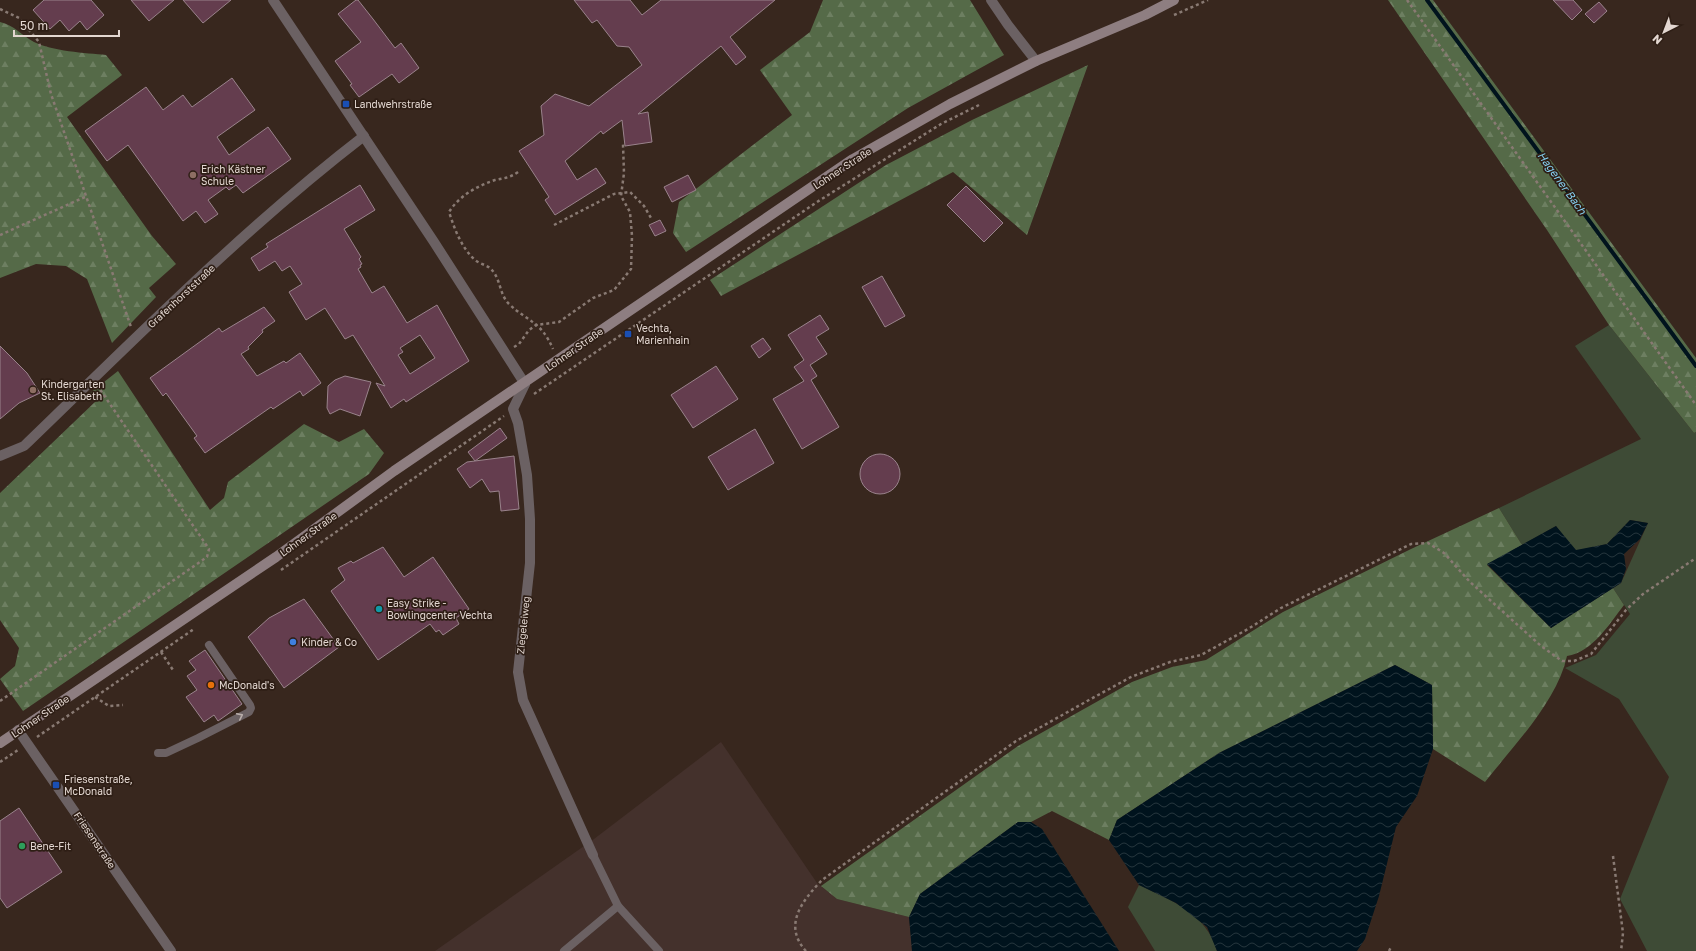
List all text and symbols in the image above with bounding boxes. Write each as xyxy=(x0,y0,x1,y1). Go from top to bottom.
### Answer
scale bar xyxy=(14,12,119,38)
north arrow xyxy=(1644,12,1684,52)
text: 50 m xyxy=(20,18,48,33)
text: N xyxy=(1650,32,1664,47)
place label: Landwehrstraße xyxy=(354,98,432,110)
marker: Landwehrstraße xyxy=(341,99,351,109)
street label: Lohner Straße xyxy=(810,145,874,191)
water label: Hagener Bach xyxy=(1535,149,1590,218)
place label: Erich Kästner Schule xyxy=(201,163,265,187)
marker: Erich Kästner Schule xyxy=(188,170,198,180)
street label: Grafenhorststraße xyxy=(145,262,217,330)
place label: Vechta, Marienhain xyxy=(636,322,689,346)
street label: Lohner Straße xyxy=(543,325,605,373)
marker: Vechta, Marienhain xyxy=(623,329,633,339)
place label: Kindergarten St. Elisabeth xyxy=(41,378,104,402)
marker: Kindergarten St. Elisabeth xyxy=(28,385,38,395)
street label: Lohner Straße xyxy=(277,509,339,559)
street label: Ziegeleiweg xyxy=(514,596,532,654)
place label: Easy Strike - Bowlingcenter Vechta xyxy=(387,597,492,621)
marker: Easy Strike - Bowlingcenter Vechta xyxy=(374,604,384,614)
place label: Kinder & Co xyxy=(301,636,357,648)
marker: Kinder & Co xyxy=(288,637,298,647)
place label: McDonald's xyxy=(219,679,275,691)
marker: McDonald's xyxy=(206,680,216,690)
street label: Lohner Straße xyxy=(9,692,71,740)
one-way arrow xyxy=(236,714,243,721)
place label: Friesenstraße, McDonald xyxy=(64,773,133,797)
marker: Friesenstraße, McDonald xyxy=(51,780,61,790)
street label: Friesenstraße xyxy=(72,809,119,871)
place label: Bene-Fit xyxy=(30,840,71,852)
marker: Bene-Fit xyxy=(17,841,27,851)

